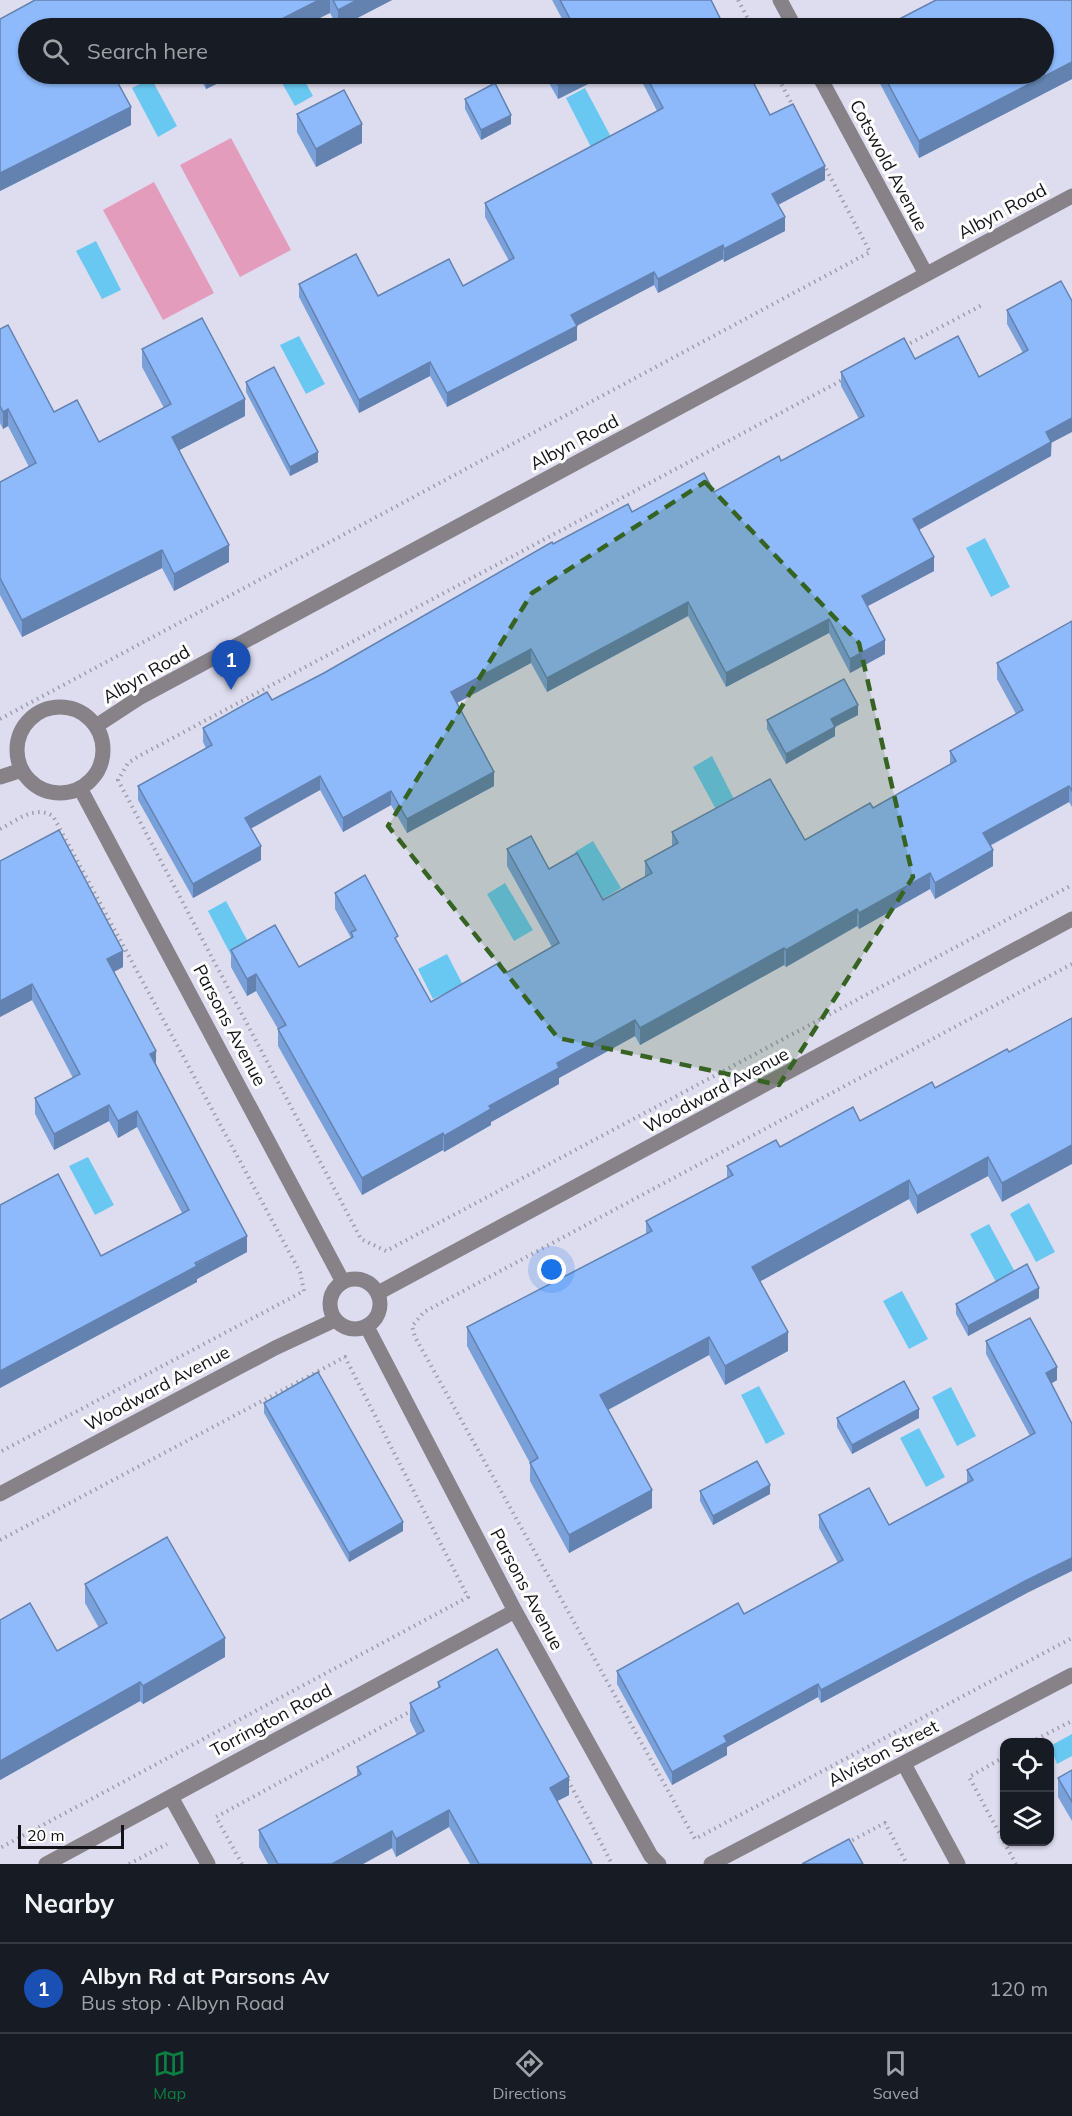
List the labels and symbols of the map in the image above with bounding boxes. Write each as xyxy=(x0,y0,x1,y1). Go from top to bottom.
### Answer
street label: Cotswold Avenue xyxy=(845,96,933,234)
street label: Albyn Road xyxy=(954,178,1050,244)
street label: Albyn Road xyxy=(526,409,622,475)
street label: Albyn Road xyxy=(98,640,194,708)
pin: 1 xyxy=(212,640,250,690)
street label: Parsons Avenue xyxy=(188,960,272,1090)
street label: Woodward Avenue xyxy=(639,1042,793,1138)
your location xyxy=(537,1255,566,1284)
street label: Woodward Avenue xyxy=(80,1340,234,1436)
street label: Parsons Avenue xyxy=(485,1524,569,1654)
street label: Torrington Road xyxy=(206,1678,336,1762)
street label: Alviston Street xyxy=(824,1714,942,1792)
scale bar xyxy=(18,1822,124,1850)

